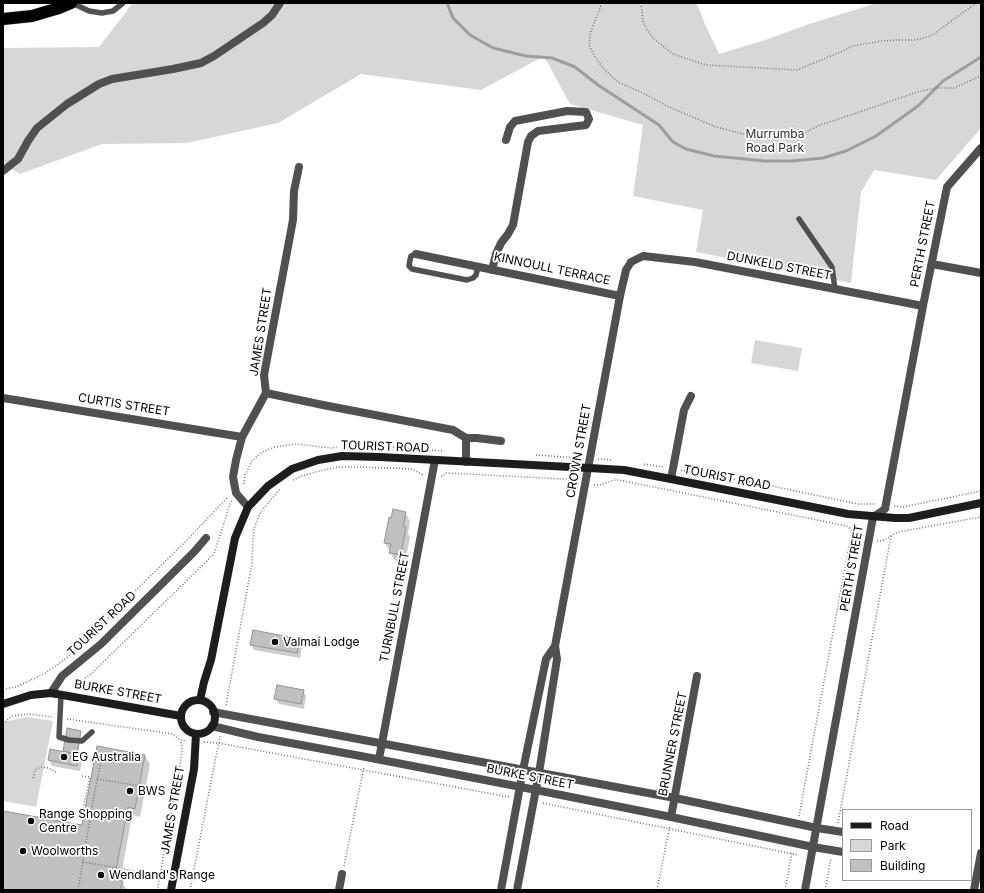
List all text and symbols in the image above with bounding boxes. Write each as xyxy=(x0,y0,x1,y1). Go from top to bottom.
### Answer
park label: Murrumba Road Park xyxy=(746,127,804,155)
street label: PERTH STREET xyxy=(908,199,938,289)
street label: DUNKELD STREET xyxy=(726,249,832,283)
street label: KINNOULL TERRACE xyxy=(492,250,612,288)
street label: JAMES STREET xyxy=(247,287,275,377)
street label: CURTIS STREET xyxy=(77,391,171,419)
street label: CROWN STREET xyxy=(564,403,594,499)
street label: TOURIST ROAD xyxy=(340,438,430,456)
street label: TOURIST ROAD xyxy=(682,462,772,494)
street label: PERTH STREET xyxy=(837,523,867,613)
street label: TURNBULL STREET xyxy=(377,550,413,664)
street label: TOURIST ROAD xyxy=(65,588,139,660)
place label: Valmai Lodge xyxy=(283,635,360,649)
marker: Valmai Lodge xyxy=(270,637,280,647)
street label: BURKE STREET xyxy=(73,677,163,707)
street label: BRUNNER STREET xyxy=(656,690,690,798)
place label: EG Australia xyxy=(72,750,141,764)
marker: EG Australia xyxy=(59,752,69,762)
street label: BURKE STREET xyxy=(485,761,575,793)
street label: JAMES STREET xyxy=(158,765,188,855)
place label: BWS xyxy=(138,784,165,798)
marker: BWS xyxy=(125,786,135,796)
place label: Range Shopping Centre xyxy=(39,807,132,835)
legend xyxy=(842,809,972,881)
marker: Range Shopping Centre xyxy=(26,816,36,826)
text: Road xyxy=(880,818,909,833)
text: Park xyxy=(880,838,906,853)
place label: Woolworths xyxy=(31,844,98,858)
marker: Woolworths xyxy=(18,846,28,856)
text: Building xyxy=(880,858,925,873)
place label: Wendland's Range xyxy=(109,868,215,882)
marker: Wendland's Range xyxy=(96,870,106,880)

